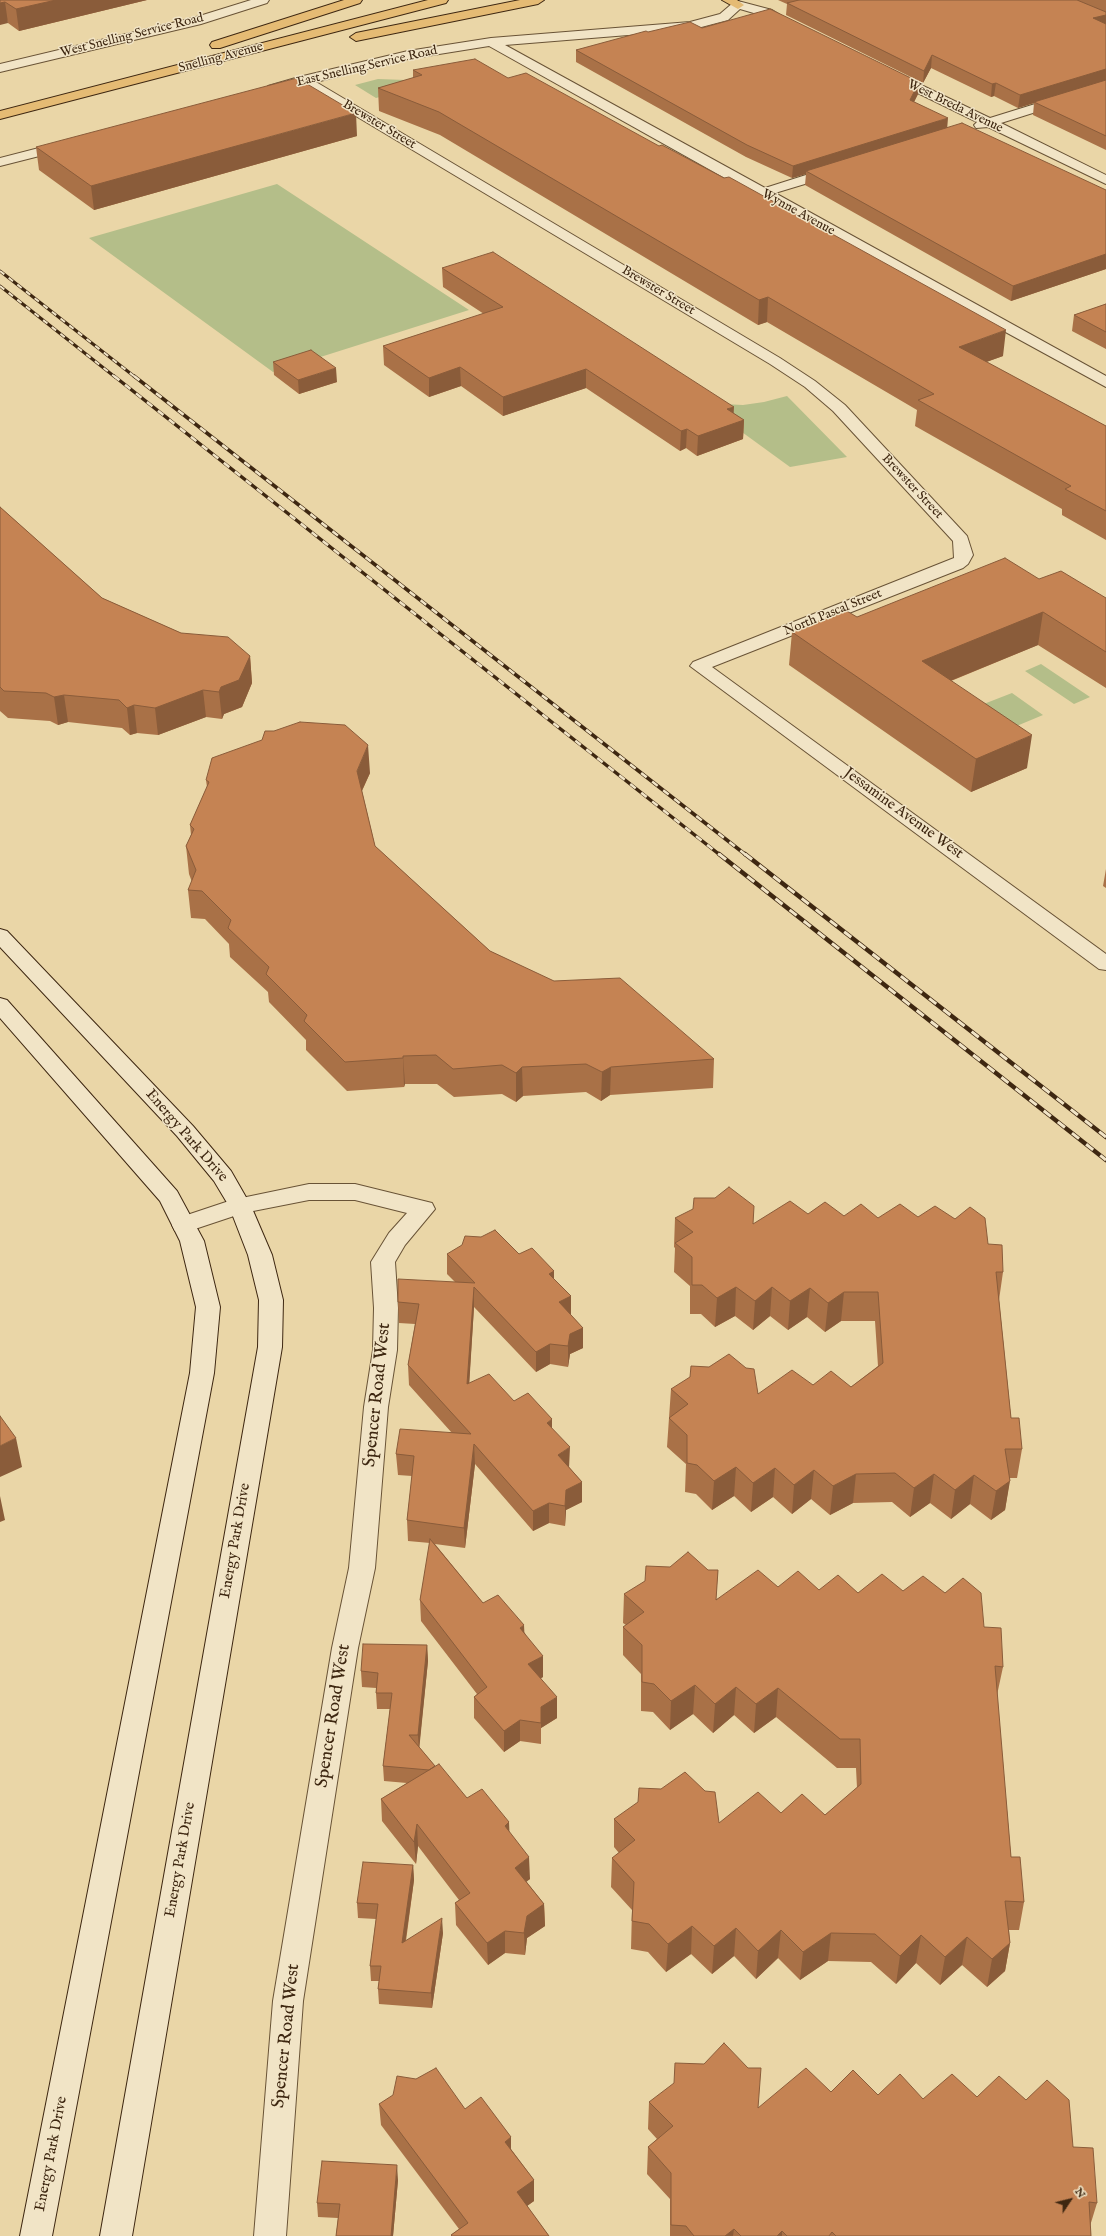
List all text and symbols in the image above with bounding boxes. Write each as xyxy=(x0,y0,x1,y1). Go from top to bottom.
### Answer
street label: West Snelling Service Road xyxy=(59,11,205,61)
street label: Snelling Avenue xyxy=(177,39,265,77)
street label: East Snelling Service Road xyxy=(295,43,439,91)
street label: West Breda Avenue xyxy=(905,77,1005,137)
street label: Brewster Street xyxy=(340,97,418,153)
street label: Wynne Avenue xyxy=(759,187,837,239)
street label: Brewster Street xyxy=(619,263,697,319)
street label: Brewster Street xyxy=(878,451,946,523)
street label: North Pascal Street xyxy=(782,586,884,640)
street label: Jessamine Avenue West xyxy=(840,765,966,863)
street label: Energy Park Drive xyxy=(141,1086,231,1186)
street label: Spencer Road West xyxy=(360,1322,396,1468)
street label: Energy Park Drive xyxy=(217,1482,255,1600)
street label: Spencer Road West xyxy=(312,1643,356,1789)
street label: Energy Park Drive xyxy=(162,1801,200,1919)
street label: Spencer Road West xyxy=(269,1963,305,2109)
street label: Energy Park Drive xyxy=(32,2095,72,2213)
north arrow xyxy=(1050,2180,1090,2220)
text: N xyxy=(1071,2185,1088,2201)

